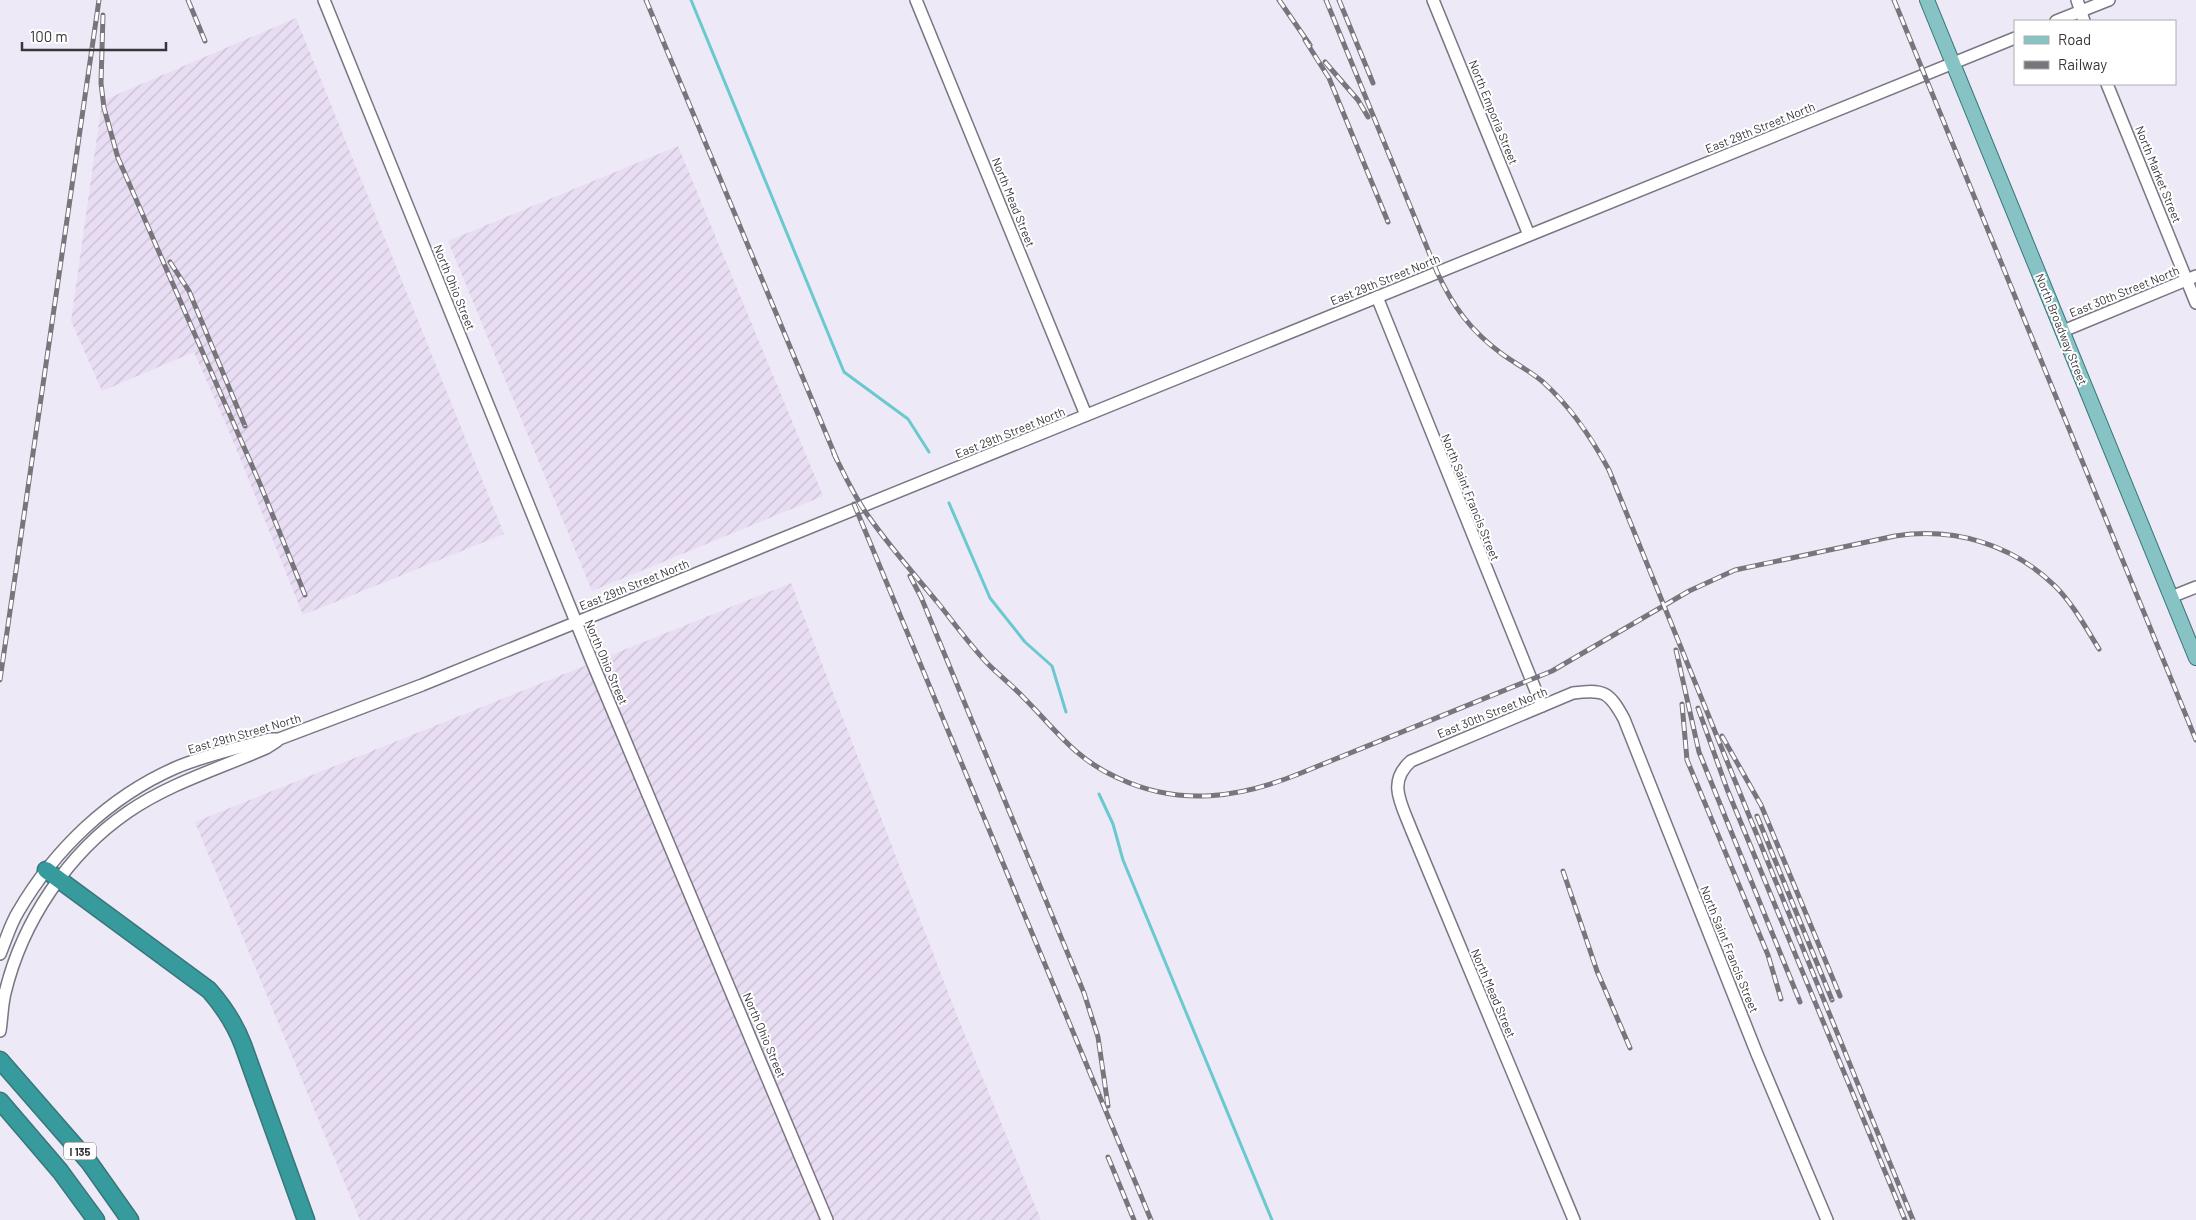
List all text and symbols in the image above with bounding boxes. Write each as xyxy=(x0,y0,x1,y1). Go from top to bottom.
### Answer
scale bar xyxy=(22,20,166,52)
legend xyxy=(2014,20,2176,85)
text: 100 m xyxy=(30,27,68,45)
text: Road xyxy=(2058,30,2091,48)
text: Railway xyxy=(2058,55,2107,73)
street label: North Emporia Street xyxy=(1467,58,1521,166)
street label: East 29th Street North xyxy=(1703,99,1817,155)
street label: North Market Street xyxy=(2133,124,2185,224)
street label: North Mead Street xyxy=(990,155,1038,249)
street label: North Ohio Street xyxy=(431,242,479,332)
street label: East 29th Street North xyxy=(1328,251,1442,307)
street label: East 30th Street North xyxy=(2067,263,2181,319)
street label: North Broadway Street xyxy=(2033,271,2091,387)
street label: East 29th Street North xyxy=(953,404,1067,460)
street label: North Saint Francis Street xyxy=(1439,432,1503,562)
street label: East 29th Street North xyxy=(577,556,691,612)
street label: North Ohio Street xyxy=(583,617,631,707)
street label: East 30th Street North xyxy=(1435,684,1549,740)
street label: East 29th Street North xyxy=(186,710,302,756)
street label: North Saint Francis Street xyxy=(1698,884,1762,1014)
street label: North Mead Street xyxy=(1469,946,1519,1040)
street label: North Ohio Street xyxy=(741,990,789,1080)
road number: I 135 xyxy=(64,1142,96,1160)

